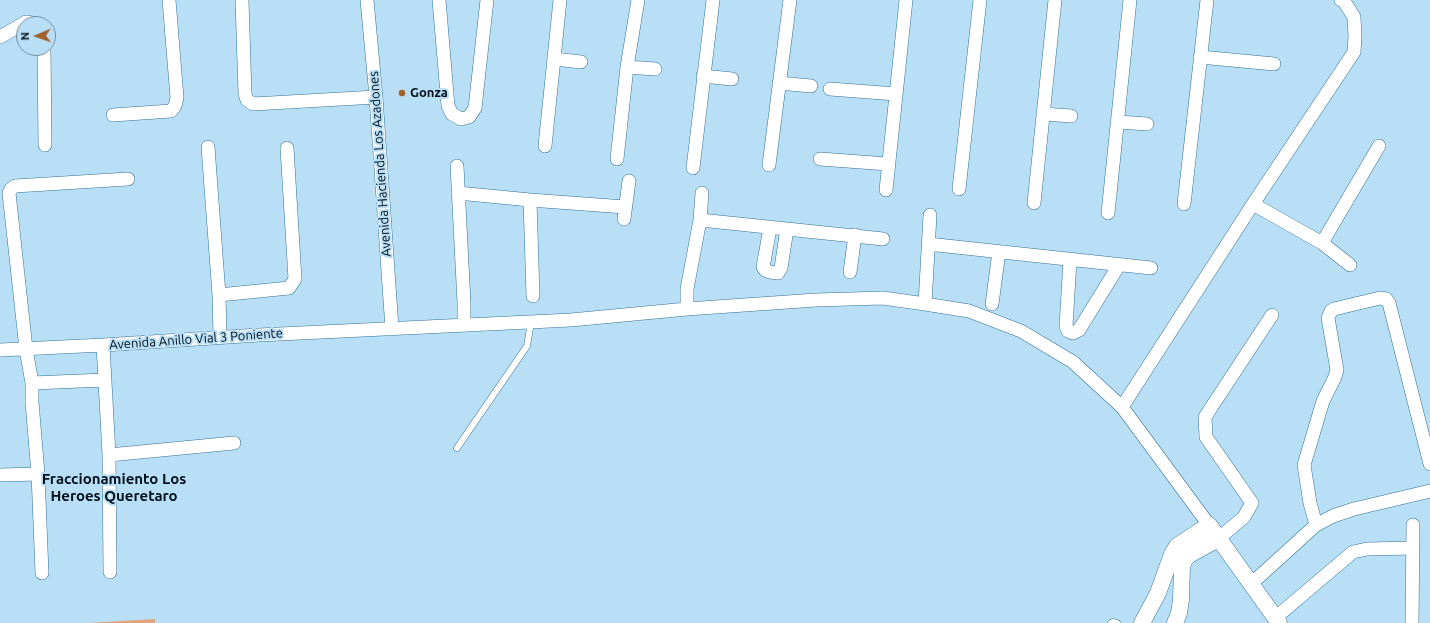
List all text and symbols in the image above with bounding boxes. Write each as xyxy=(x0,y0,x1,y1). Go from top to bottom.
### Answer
north arrow xyxy=(16,16,56,56)
text: N xyxy=(19,32,31,41)
street label: Avenida Hacienda Los Azadones xyxy=(366,71,394,257)
place label: Gonza xyxy=(410,85,448,101)
marker: Gonza xyxy=(397,88,407,98)
street label: Avenida Anillo Vial 3 Poniente xyxy=(109,325,283,353)
district label: Fraccionamiento Los Heroes Queretaro xyxy=(42,470,186,505)

